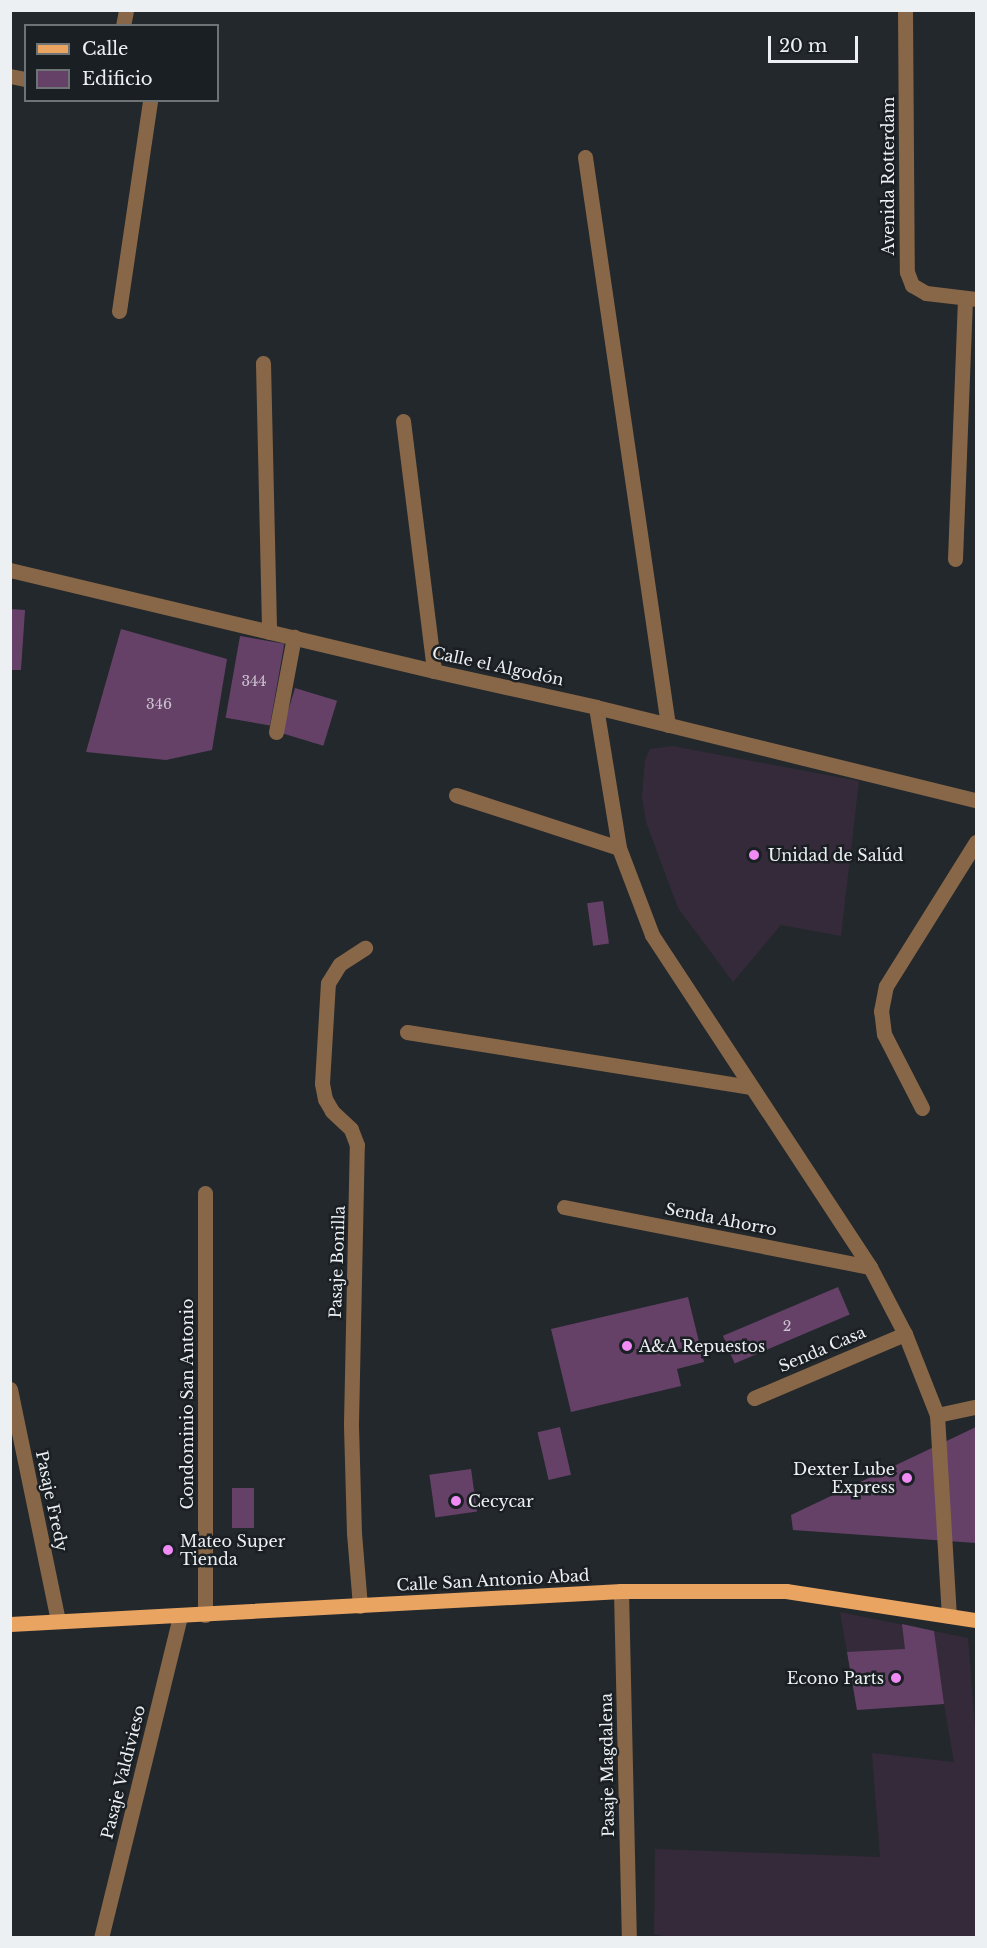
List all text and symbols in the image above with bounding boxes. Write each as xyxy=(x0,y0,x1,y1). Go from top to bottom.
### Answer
legend xyxy=(24,24,219,102)
scale bar xyxy=(771,24,861,62)
text: 20 m xyxy=(779,35,827,57)
text: Calle xyxy=(82,38,128,60)
text: Edificio xyxy=(82,68,153,90)
street label: Avenida Rotterdam xyxy=(878,96,898,256)
street label: Calle el Algodón xyxy=(430,643,566,689)
house number: 344 xyxy=(241,673,267,689)
house number: 346 xyxy=(146,696,172,712)
place label: Unidad de Salúd xyxy=(768,845,903,865)
marker: Unidad de Salúd xyxy=(745,846,763,864)
street label: Senda Ahorro xyxy=(663,1199,779,1239)
street label: Pasaje Bonilla xyxy=(325,1205,349,1319)
street label: Condominio San Antonio xyxy=(177,1298,197,1510)
house number: 2 xyxy=(783,1318,791,1334)
street label: Senda Casa xyxy=(776,1322,868,1376)
place label: A&A Repuestos xyxy=(639,1336,766,1356)
marker: A&A Repuestos xyxy=(620,1339,634,1353)
street label: Pasaje Fredy xyxy=(32,1449,72,1553)
place label: Dexter Lube Express xyxy=(793,1459,895,1497)
marker: Dexter Lube Express xyxy=(900,1471,914,1485)
place label: Cecycar xyxy=(468,1491,534,1511)
marker: Cecycar xyxy=(449,1494,463,1508)
place label: Mateo Super Tienda xyxy=(180,1531,285,1569)
marker: Mateo Super Tienda xyxy=(161,1543,175,1557)
street label: Calle San Antonio Abad xyxy=(395,1565,591,1595)
place label: Econo Parts xyxy=(787,1668,884,1688)
marker: Econo Parts xyxy=(889,1671,903,1685)
street label: Pasaje Magdalena xyxy=(596,1693,618,1837)
street label: Pasaje Valdivieso xyxy=(97,1703,149,1841)

